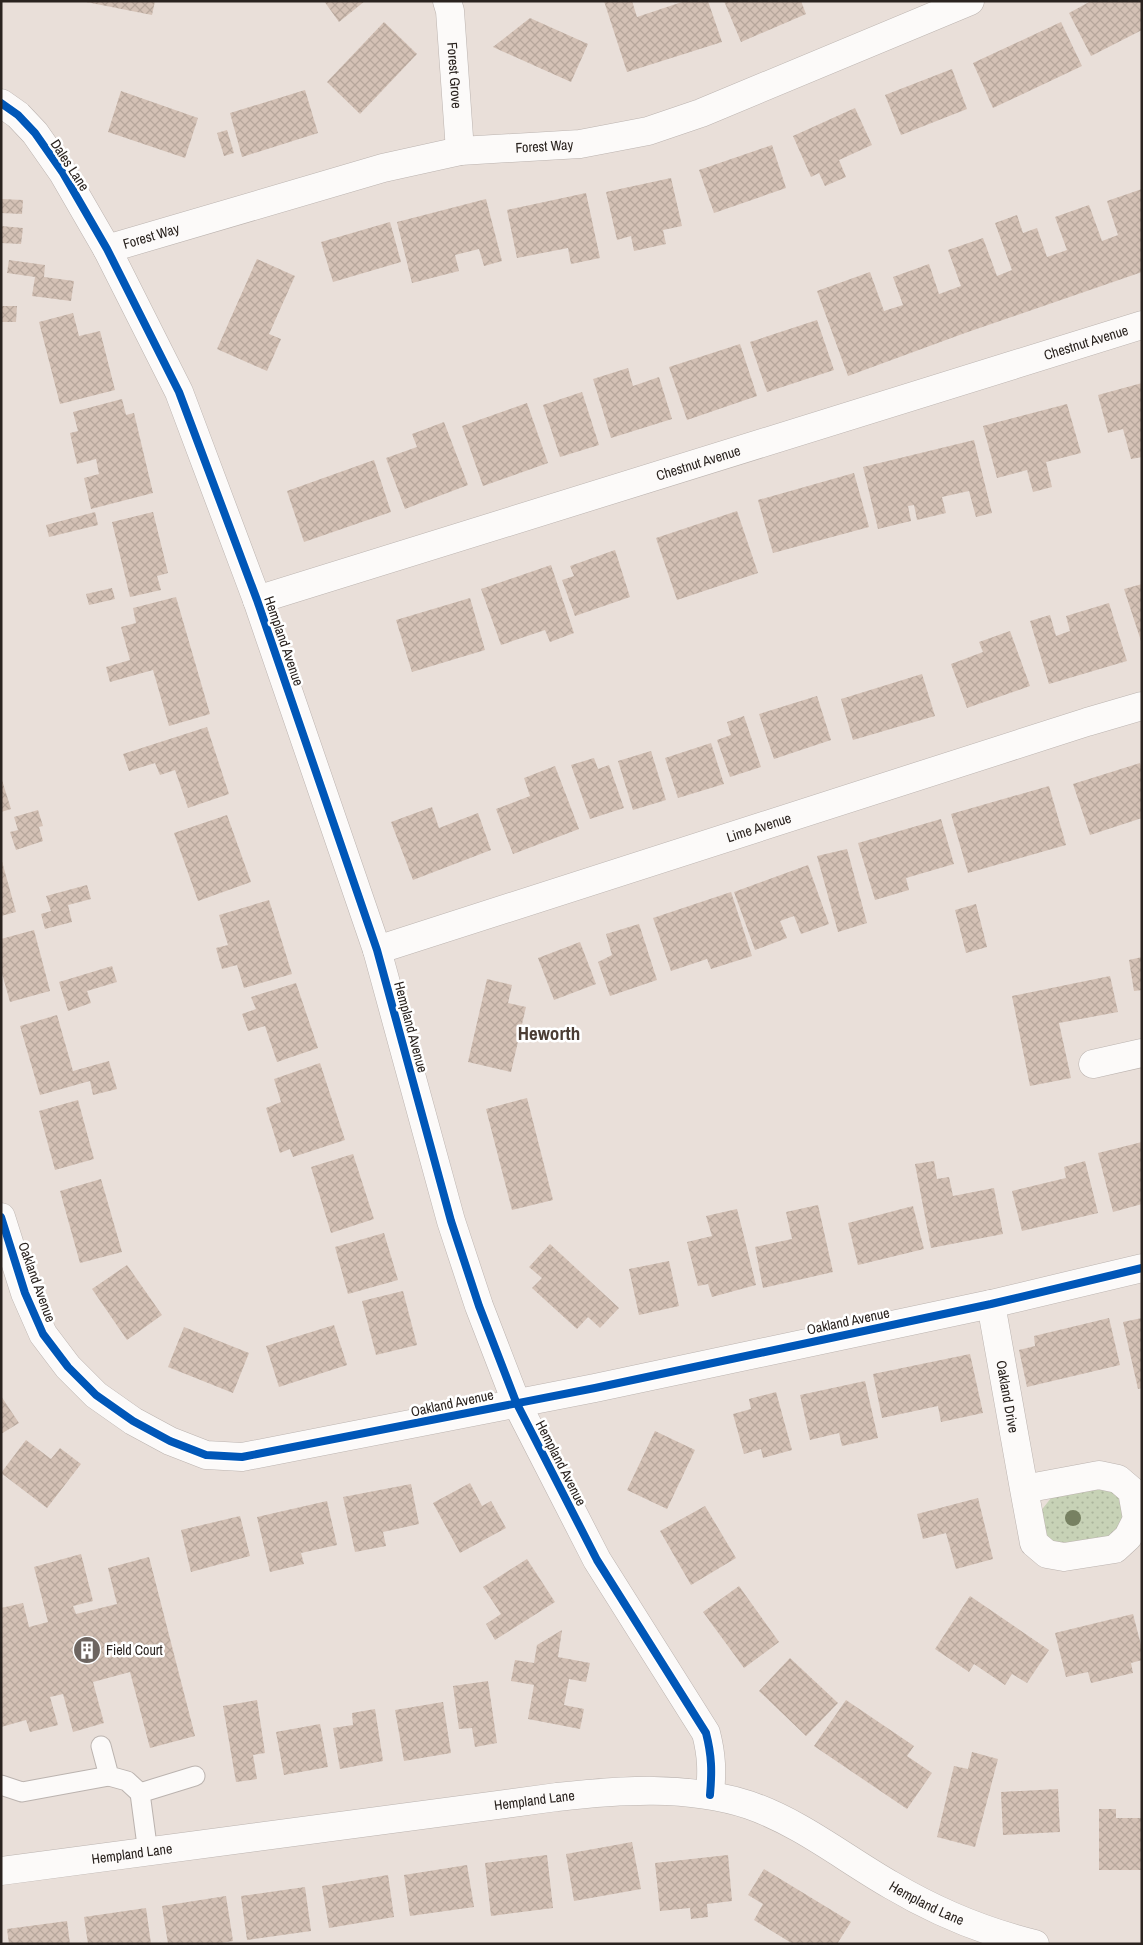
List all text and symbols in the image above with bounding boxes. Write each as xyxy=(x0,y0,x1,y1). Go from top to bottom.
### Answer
street label: Forest Grove xyxy=(443,42,466,109)
street label: Forest Way xyxy=(515,135,574,157)
street label: Dales Lane xyxy=(47,136,93,194)
street label: Forest Way xyxy=(121,219,182,253)
street label: Chestnut Avenue xyxy=(1042,321,1130,364)
street label: Chestnut Avenue xyxy=(654,441,743,484)
street label: Hempland Avenue xyxy=(260,594,308,688)
street label: Lime Avenue xyxy=(724,809,793,846)
street label: Hempland Avenue xyxy=(390,979,432,1075)
district label: Heworth xyxy=(518,1020,580,1046)
street label: Oakland Avenue xyxy=(14,1239,60,1325)
street label: Oakland Avenue xyxy=(805,1303,891,1339)
street label: Oakland Drive xyxy=(992,1359,1023,1434)
street label: Oakland Avenue xyxy=(409,1385,495,1421)
street label: Hempland Avenue xyxy=(532,1417,590,1509)
building icon: Field Court xyxy=(72,1635,102,1665)
place label: Field Court xyxy=(106,1641,163,1659)
street label: Hempland Lane xyxy=(493,1786,575,1814)
street label: Hempland Lane xyxy=(90,1839,173,1868)
street label: Hempland Lane xyxy=(886,1877,967,1929)

